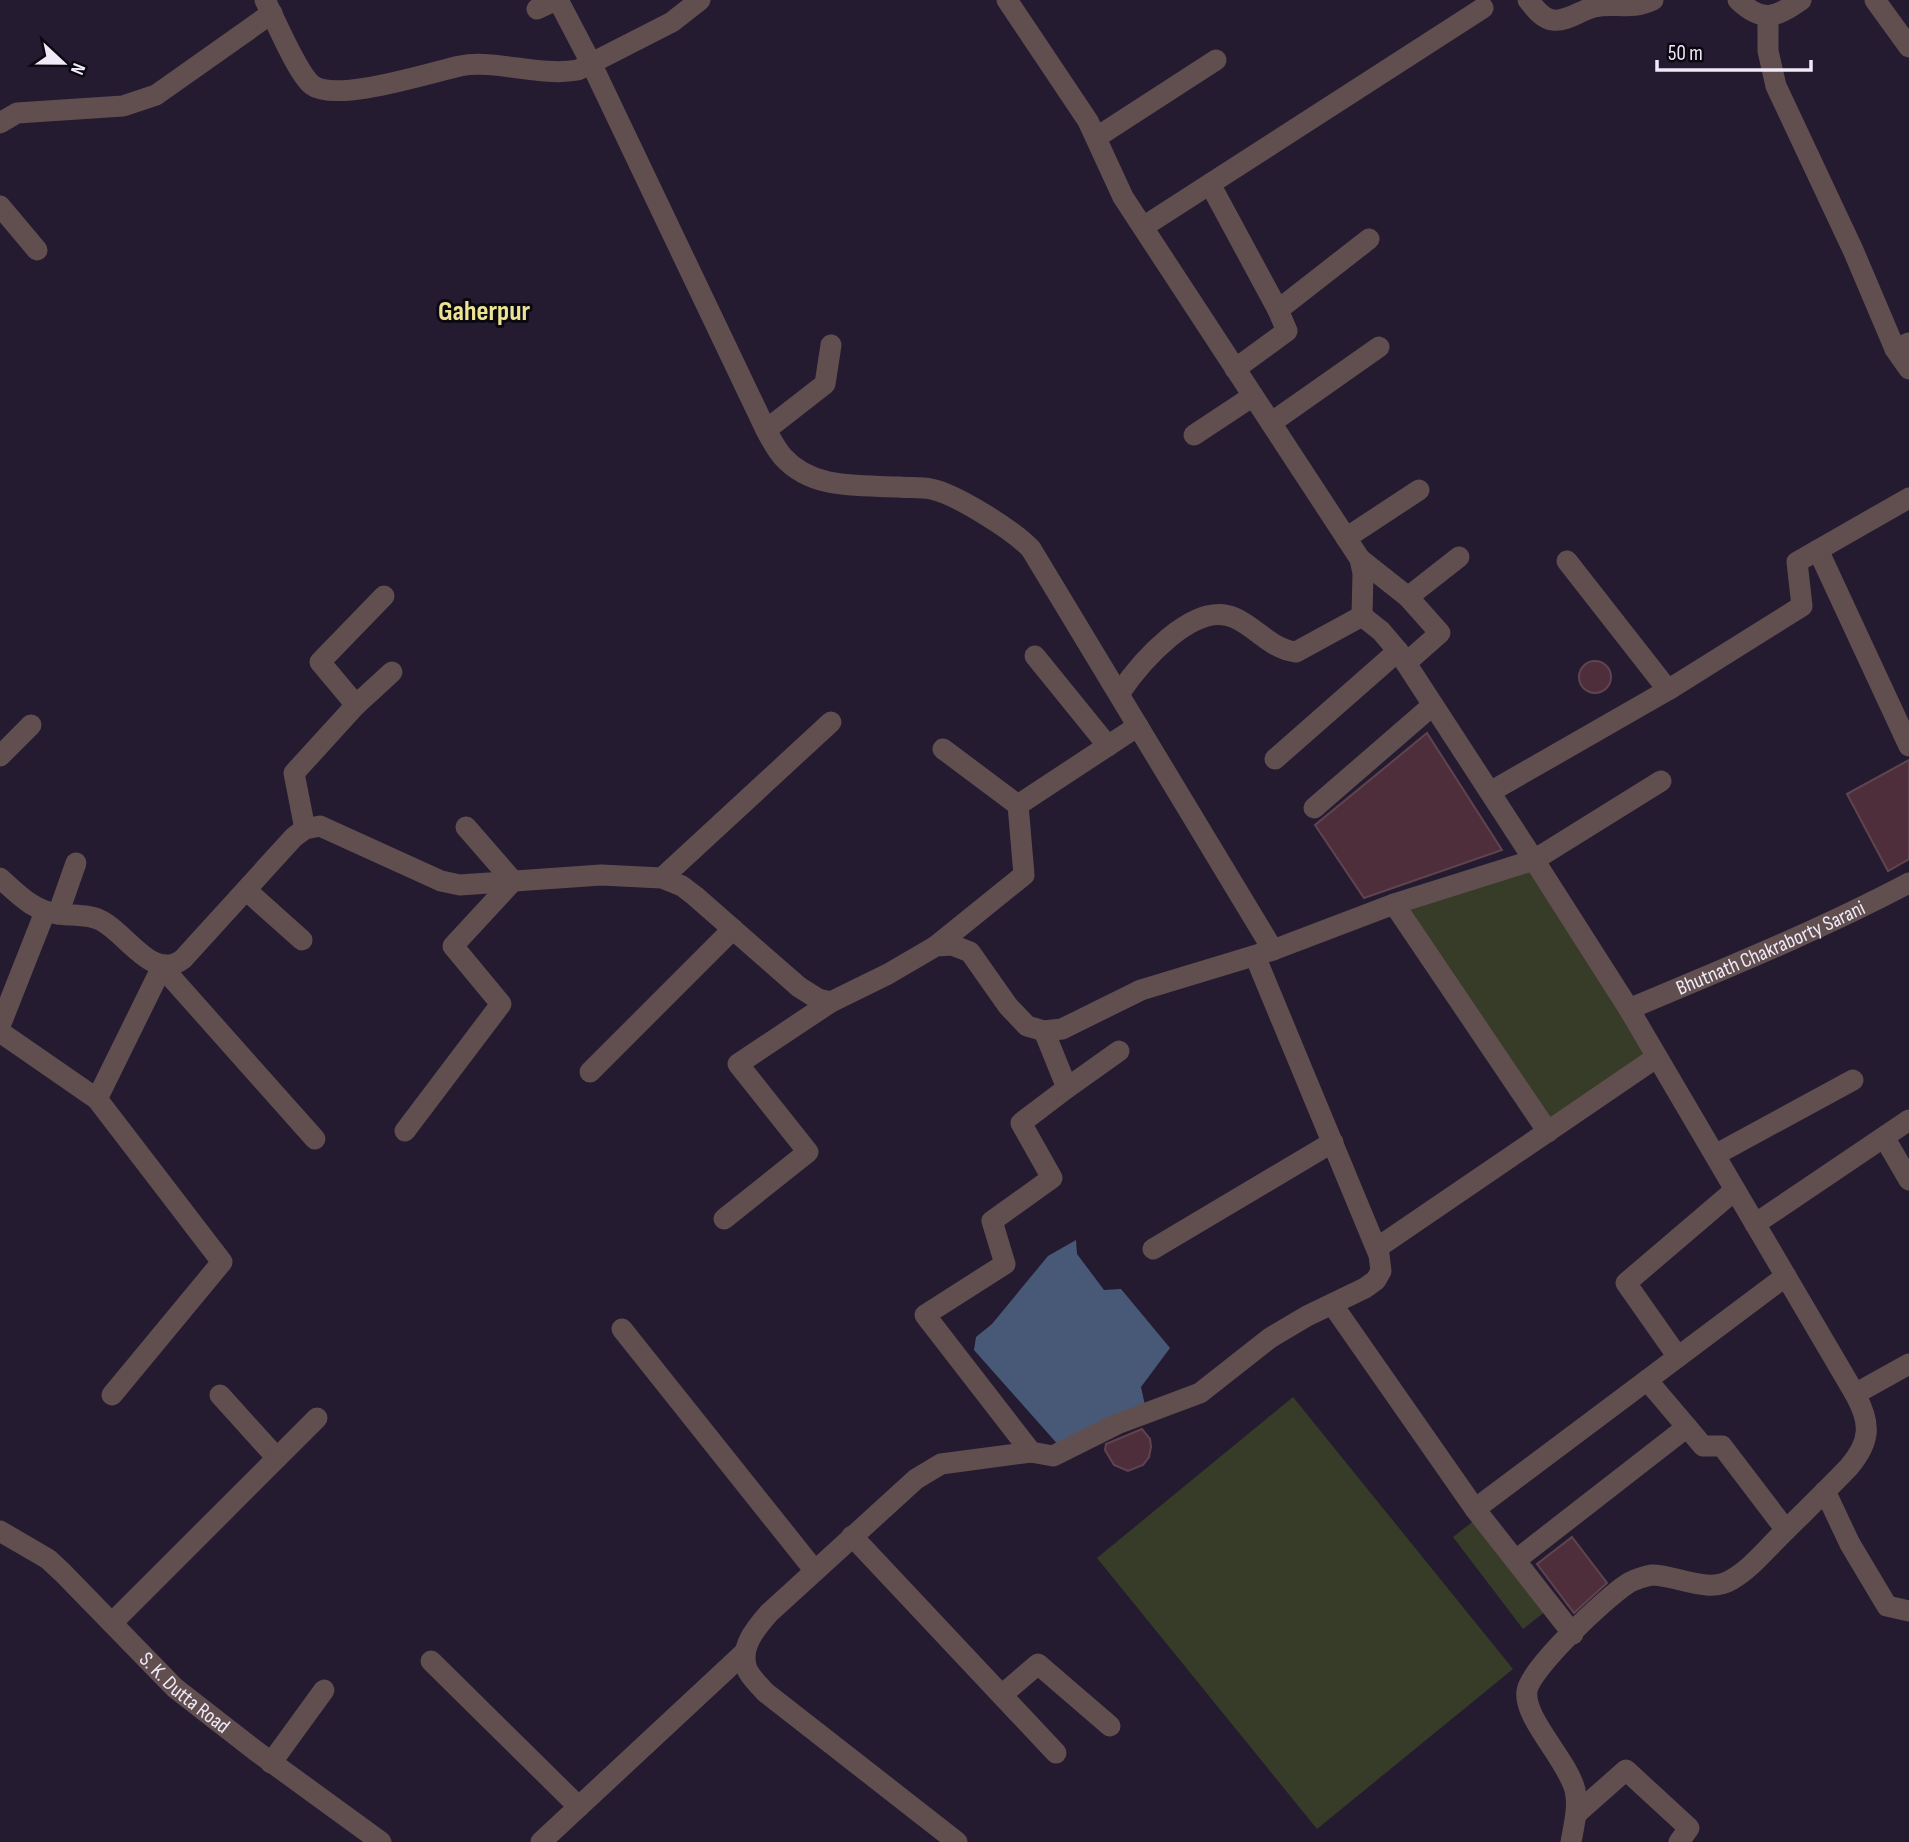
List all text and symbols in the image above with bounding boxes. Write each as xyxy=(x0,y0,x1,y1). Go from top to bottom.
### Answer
north arrow xyxy=(28,28,98,98)
scale bar xyxy=(1657,28,1811,72)
text: 50 m xyxy=(1668,41,1703,66)
text: N xyxy=(65,60,90,78)
district label: Gaherpur xyxy=(438,295,530,328)
street label: Bhutnath Chakraborty Sarani xyxy=(1673,895,1869,1001)
street label: S. K. Dutta Road xyxy=(134,1647,235,1739)

